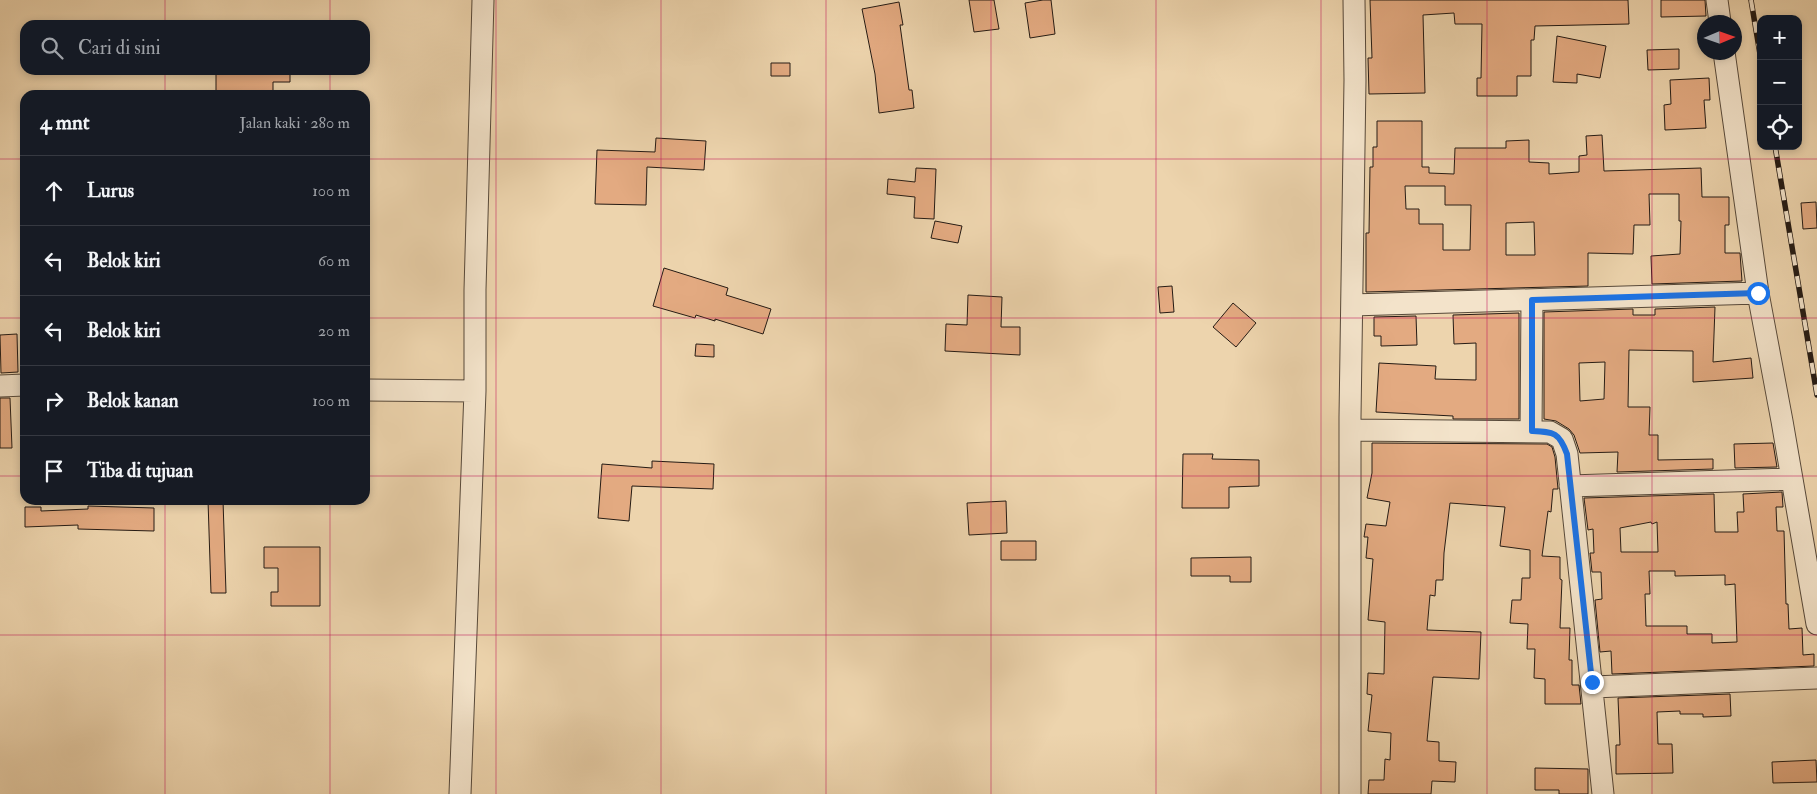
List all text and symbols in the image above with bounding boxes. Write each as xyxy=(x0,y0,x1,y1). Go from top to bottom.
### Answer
north arrow xyxy=(1697,15,1742,60)
map controls xyxy=(1757,15,1802,150)
button: + xyxy=(1757,15,1802,60)
search box xyxy=(20,20,370,75)
icon: search xyxy=(38,34,66,62)
text: Cari di sini xyxy=(78,36,161,60)
button: − xyxy=(1757,60,1802,105)
button: locate xyxy=(1757,105,1802,150)
text: 4 mnt xyxy=(40,109,90,136)
text: Jalan kaki · 280 m xyxy=(240,113,350,133)
icon: ahead xyxy=(40,177,68,205)
text: Lurus xyxy=(87,179,134,203)
text: 100 m xyxy=(312,181,350,201)
icon: left xyxy=(40,247,68,275)
text: Belok kiri xyxy=(87,249,161,273)
text: 60 m xyxy=(318,251,350,271)
route start xyxy=(1747,282,1770,305)
icon: left xyxy=(40,317,68,345)
text: Belok kiri xyxy=(87,319,161,343)
text: 20 m xyxy=(318,321,350,341)
icon: right xyxy=(40,387,68,415)
text: Belok kanan xyxy=(87,389,178,413)
text: 100 m xyxy=(312,391,350,411)
icon: arrive xyxy=(40,457,68,485)
text: Tiba di tujuan xyxy=(87,459,193,483)
route end xyxy=(1581,671,1604,694)

